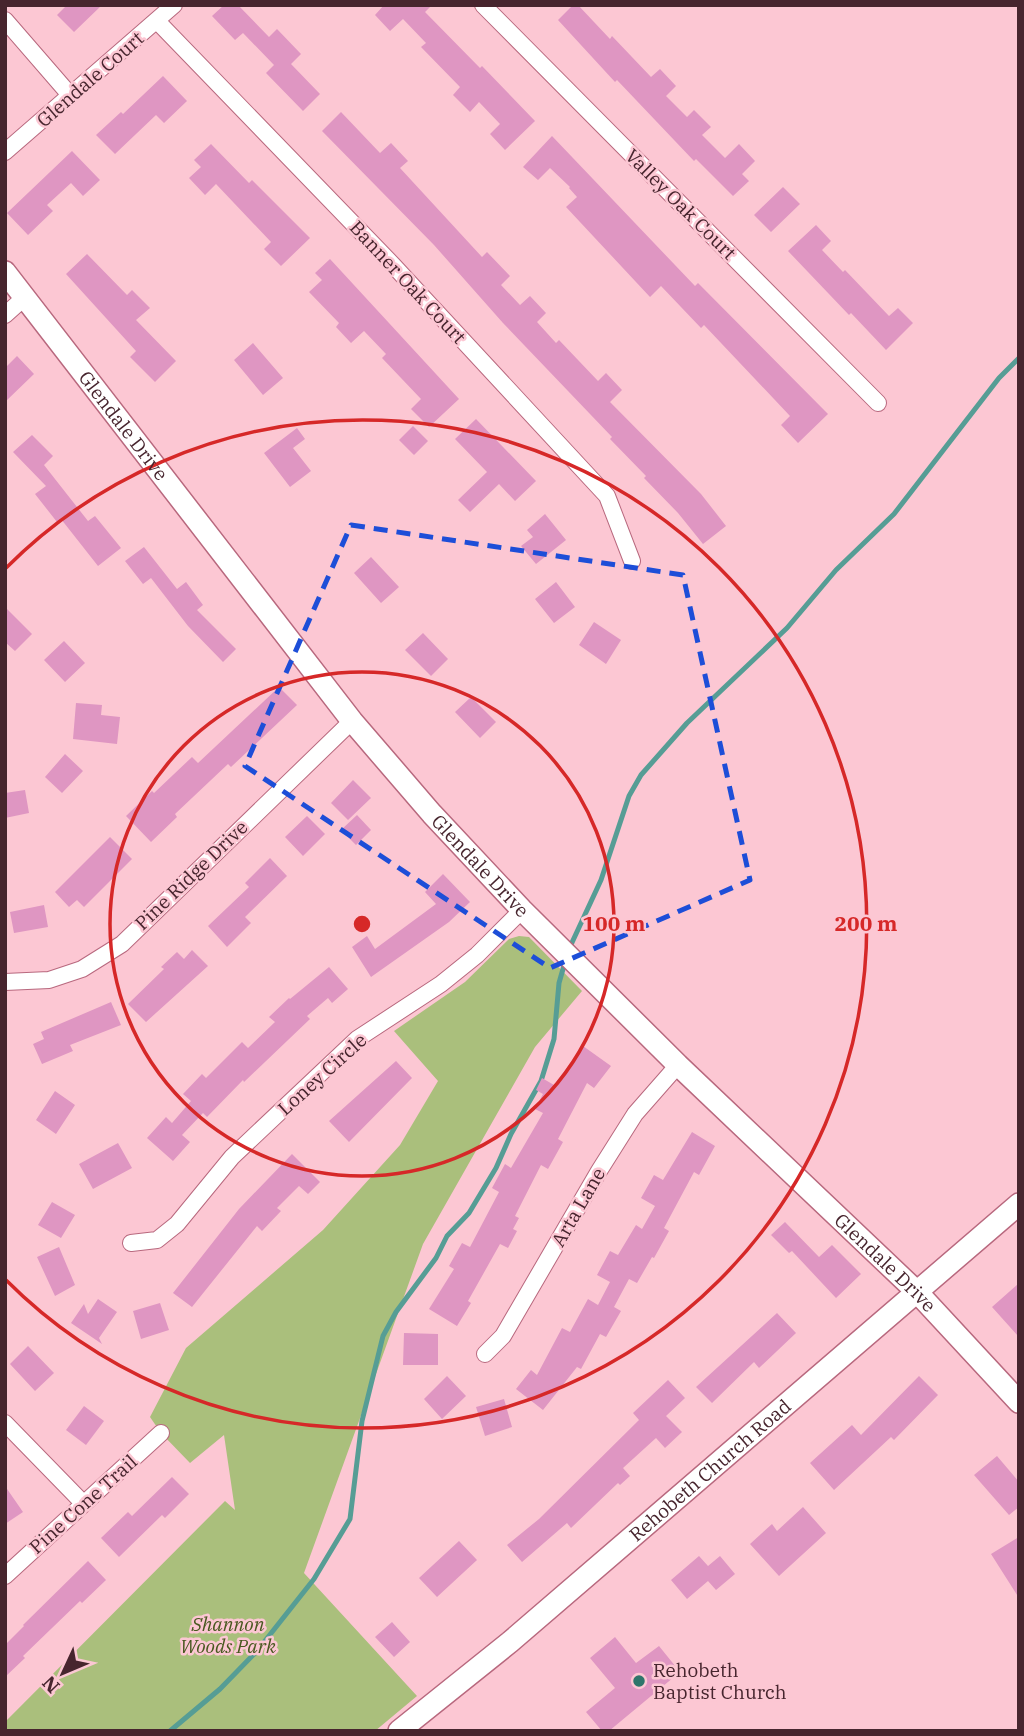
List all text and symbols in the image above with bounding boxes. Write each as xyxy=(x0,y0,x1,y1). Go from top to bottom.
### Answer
street label: Glendale Court xyxy=(32,26,149,132)
street label: Valley Oak Court xyxy=(620,143,742,265)
street label: Banner Oak Court xyxy=(345,215,471,349)
street label: Glendale Drive xyxy=(74,366,173,485)
street label: Glendale Drive xyxy=(427,809,534,922)
street label: Pine Ridge Drive xyxy=(130,815,252,935)
text: 100 m xyxy=(582,909,646,937)
text: 200 m xyxy=(834,909,898,937)
centre of rings xyxy=(350,912,374,936)
street label: Loney Circle xyxy=(273,1028,371,1120)
street label: Arta Lane xyxy=(546,1163,610,1251)
street label: Glendale Drive xyxy=(830,1208,941,1317)
street label: Rehobeth Church Road xyxy=(624,1394,796,1546)
street label: Pine Cone Trail xyxy=(24,1449,142,1559)
park label: Shannon Woods Park xyxy=(180,1612,277,1658)
north arrow xyxy=(28,1638,98,1708)
place label: Rehobeth Baptist Church xyxy=(653,1658,787,1704)
text: N xyxy=(37,1671,65,1699)
marker: Rehobeth Baptist Church xyxy=(631,1673,647,1689)

